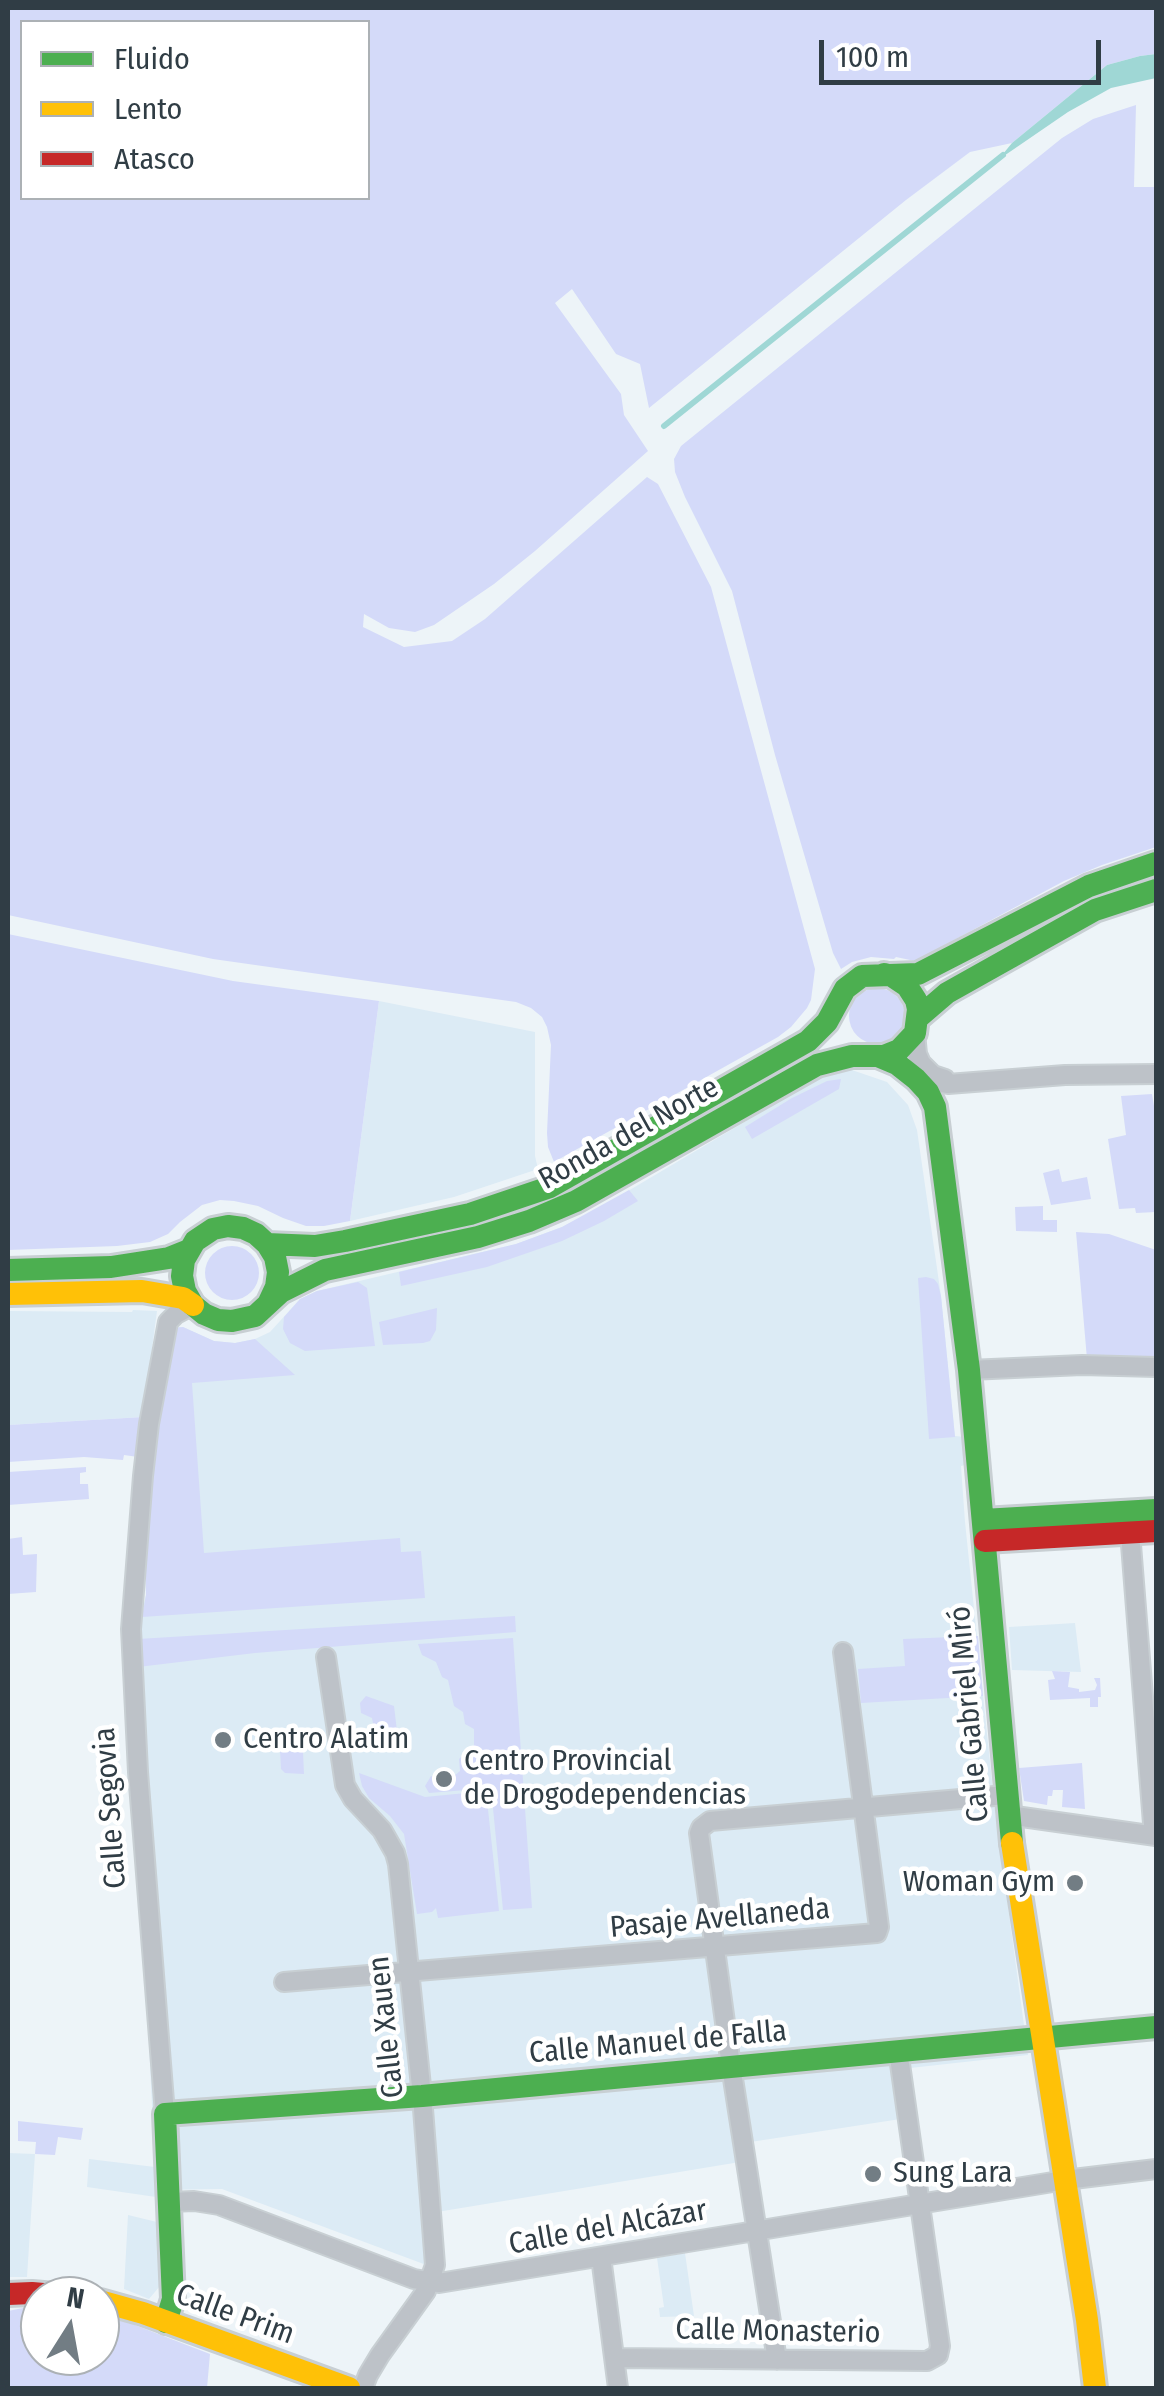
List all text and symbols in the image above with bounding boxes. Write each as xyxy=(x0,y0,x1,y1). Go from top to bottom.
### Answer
legend xyxy=(20,20,370,200)
scale bar xyxy=(824,20,1106,82)
text: 100 m xyxy=(836,39,909,75)
text: Fluido xyxy=(114,41,190,77)
text: Lento xyxy=(114,91,182,127)
text: Atasco xyxy=(114,141,195,177)
street label: Ronda del Norte xyxy=(533,1070,725,1198)
street label: Calle Gabriel Miró xyxy=(943,1604,997,1824)
place label: Centro Alatim xyxy=(243,1722,409,1758)
street label: Calle Segovia xyxy=(87,1726,135,1890)
marker: Centro Alatim xyxy=(212,1729,234,1751)
place label: Centro Provincial de Drogodependencias xyxy=(464,1744,746,1814)
marker: Centro Provincial de Drogodependencias xyxy=(433,1768,455,1790)
place label: Woman Gym xyxy=(903,1865,1055,1901)
marker: Woman Gym xyxy=(1064,1872,1086,1894)
street label: Pasaje Avellaneda xyxy=(609,1891,831,1947)
street label: Calle Xauen xyxy=(362,1954,412,2100)
street label: Calle Manuel de Falla xyxy=(528,2014,788,2072)
place label: Sung Lara xyxy=(893,2156,1013,2192)
marker: Sung Lara xyxy=(862,2163,884,2185)
street label: Calle del Alcázar xyxy=(506,2193,710,2263)
north arrow xyxy=(20,2276,120,2376)
street label: Calle Prim xyxy=(171,2277,299,2353)
text: N xyxy=(64,2280,87,2316)
street label: Calle Monasterio xyxy=(675,2312,881,2352)

